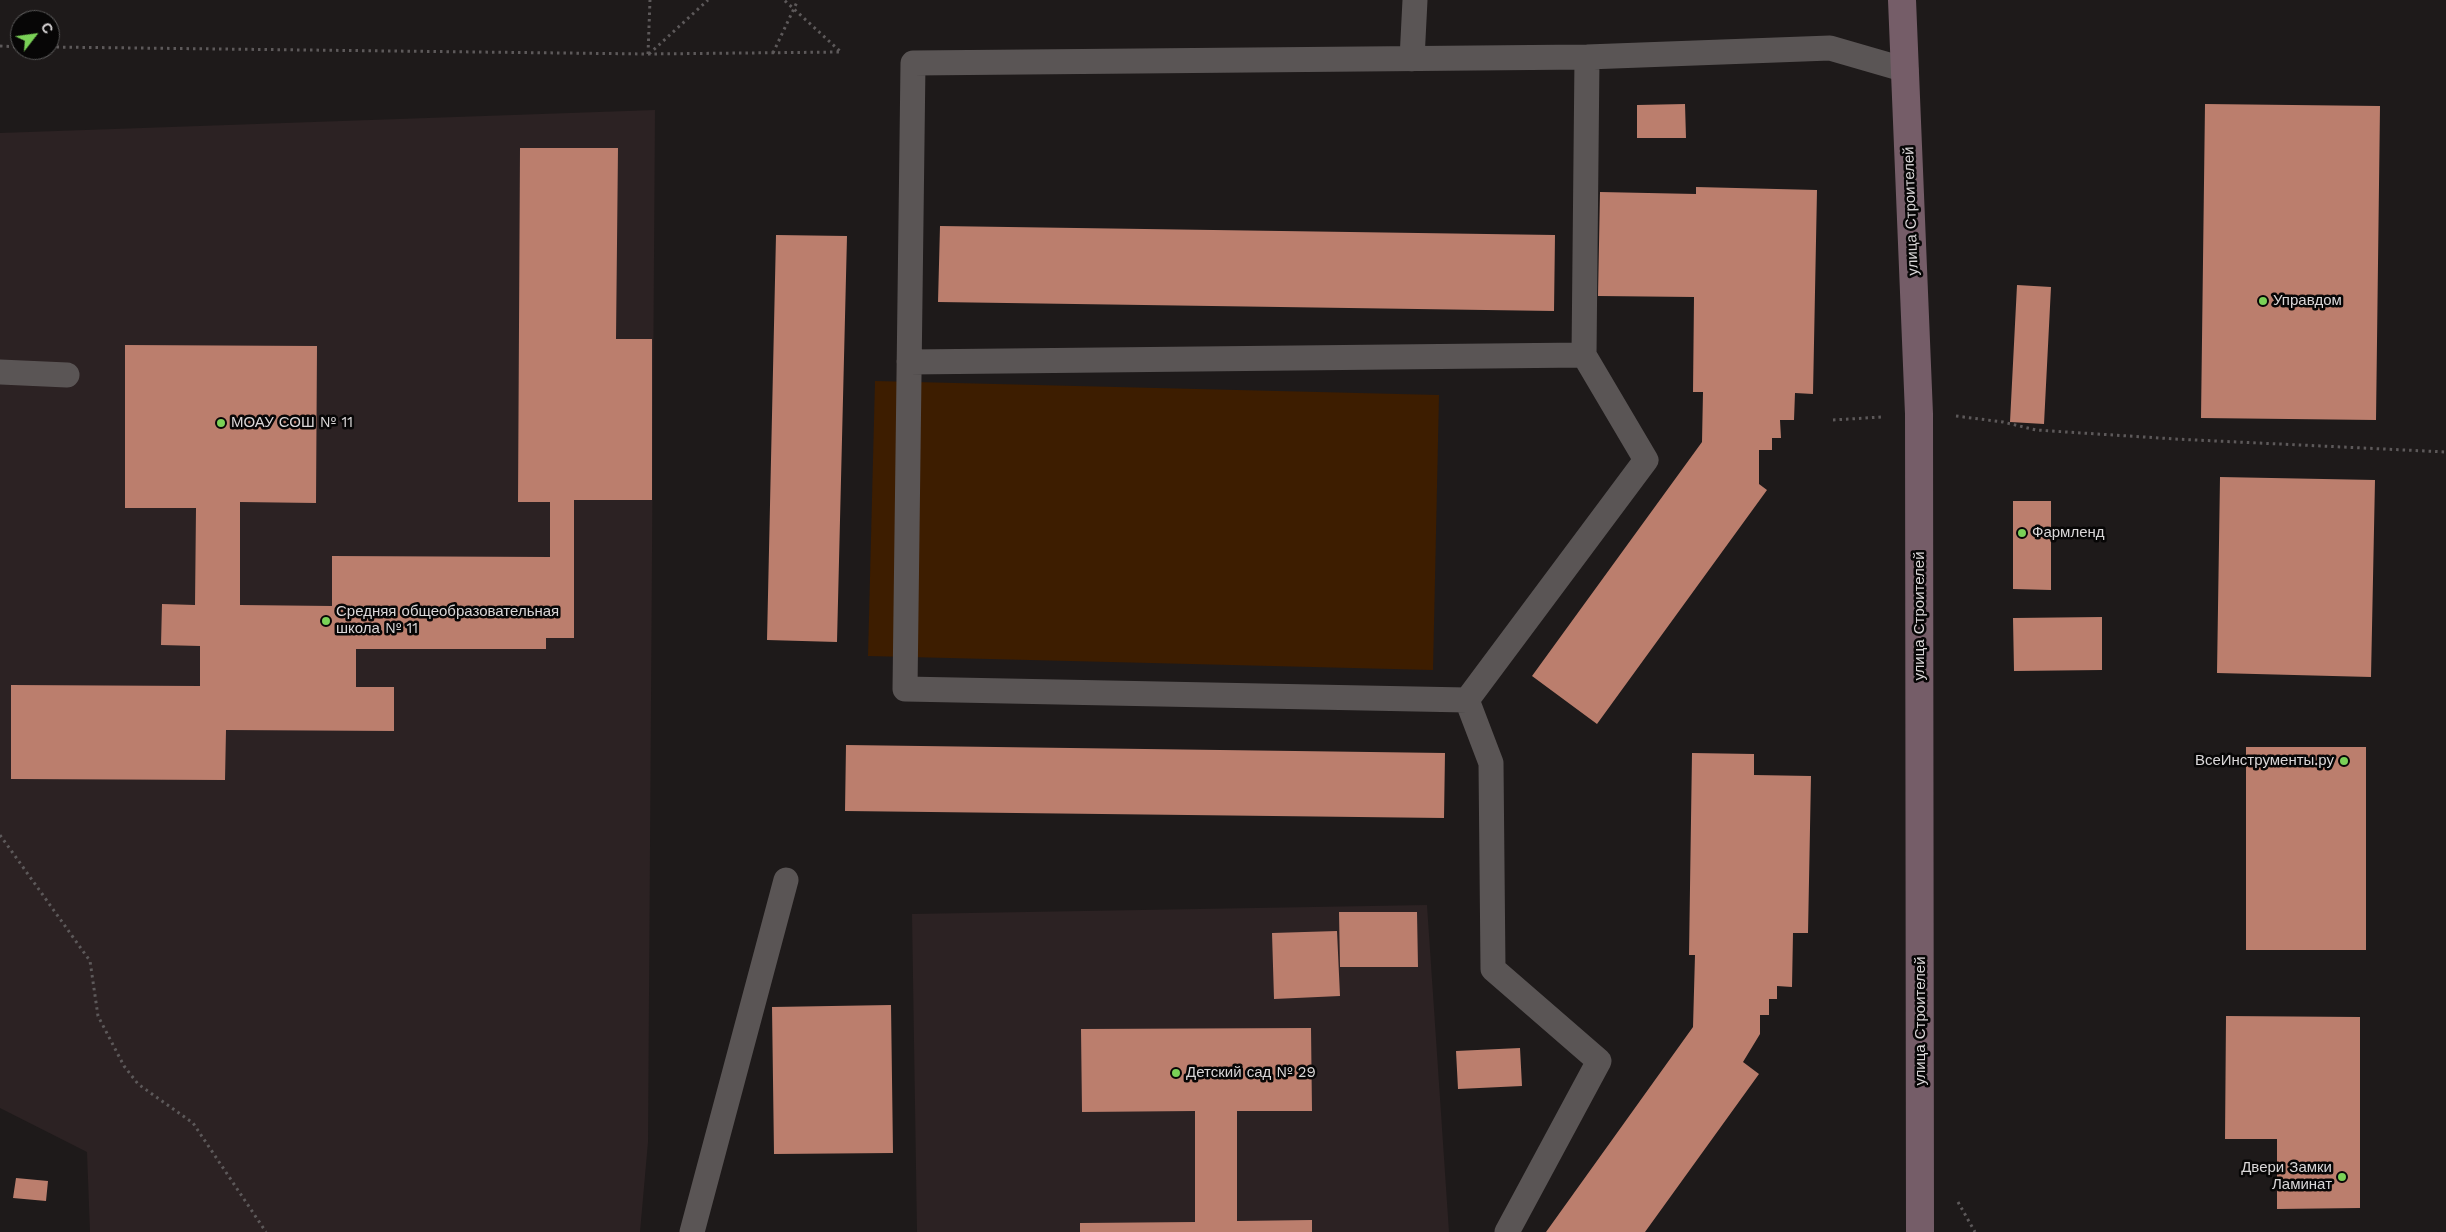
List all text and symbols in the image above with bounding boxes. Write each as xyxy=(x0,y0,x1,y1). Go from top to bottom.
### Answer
north arrow xyxy=(10,10,60,60)
text: С xyxy=(38,20,57,36)
street label: улица Строителей xyxy=(1900,146,1922,276)
place label: Управдом xyxy=(2273,292,2342,310)
marker: Управдом xyxy=(2257,295,2269,307)
place label: МОАУ СОШ № 11 xyxy=(231,414,353,432)
marker: МОАУ СОШ № 11 xyxy=(215,417,227,429)
place label: Фармленд xyxy=(2032,524,2105,542)
marker: Фармленд xyxy=(2016,527,2028,539)
street label: улица Строителей xyxy=(1911,551,1929,681)
place label: Средняя общеобразовательная школа № 11 xyxy=(336,603,559,638)
marker: Средняя общеобразовательная школа № 11 xyxy=(320,615,332,627)
place label: ВсеИнструменты.ру xyxy=(2195,752,2334,770)
marker: ВсеИнструменты.ру xyxy=(2338,755,2350,767)
street label: улица Строителей xyxy=(1912,956,1930,1086)
place label: Детский сад № 29 xyxy=(1186,1064,1316,1082)
marker: Детский сад № 29 xyxy=(1170,1067,1182,1079)
place label: Двери Замки Ламинат xyxy=(2241,1159,2332,1194)
marker: Двери Замки Ламинат xyxy=(2336,1171,2348,1183)

